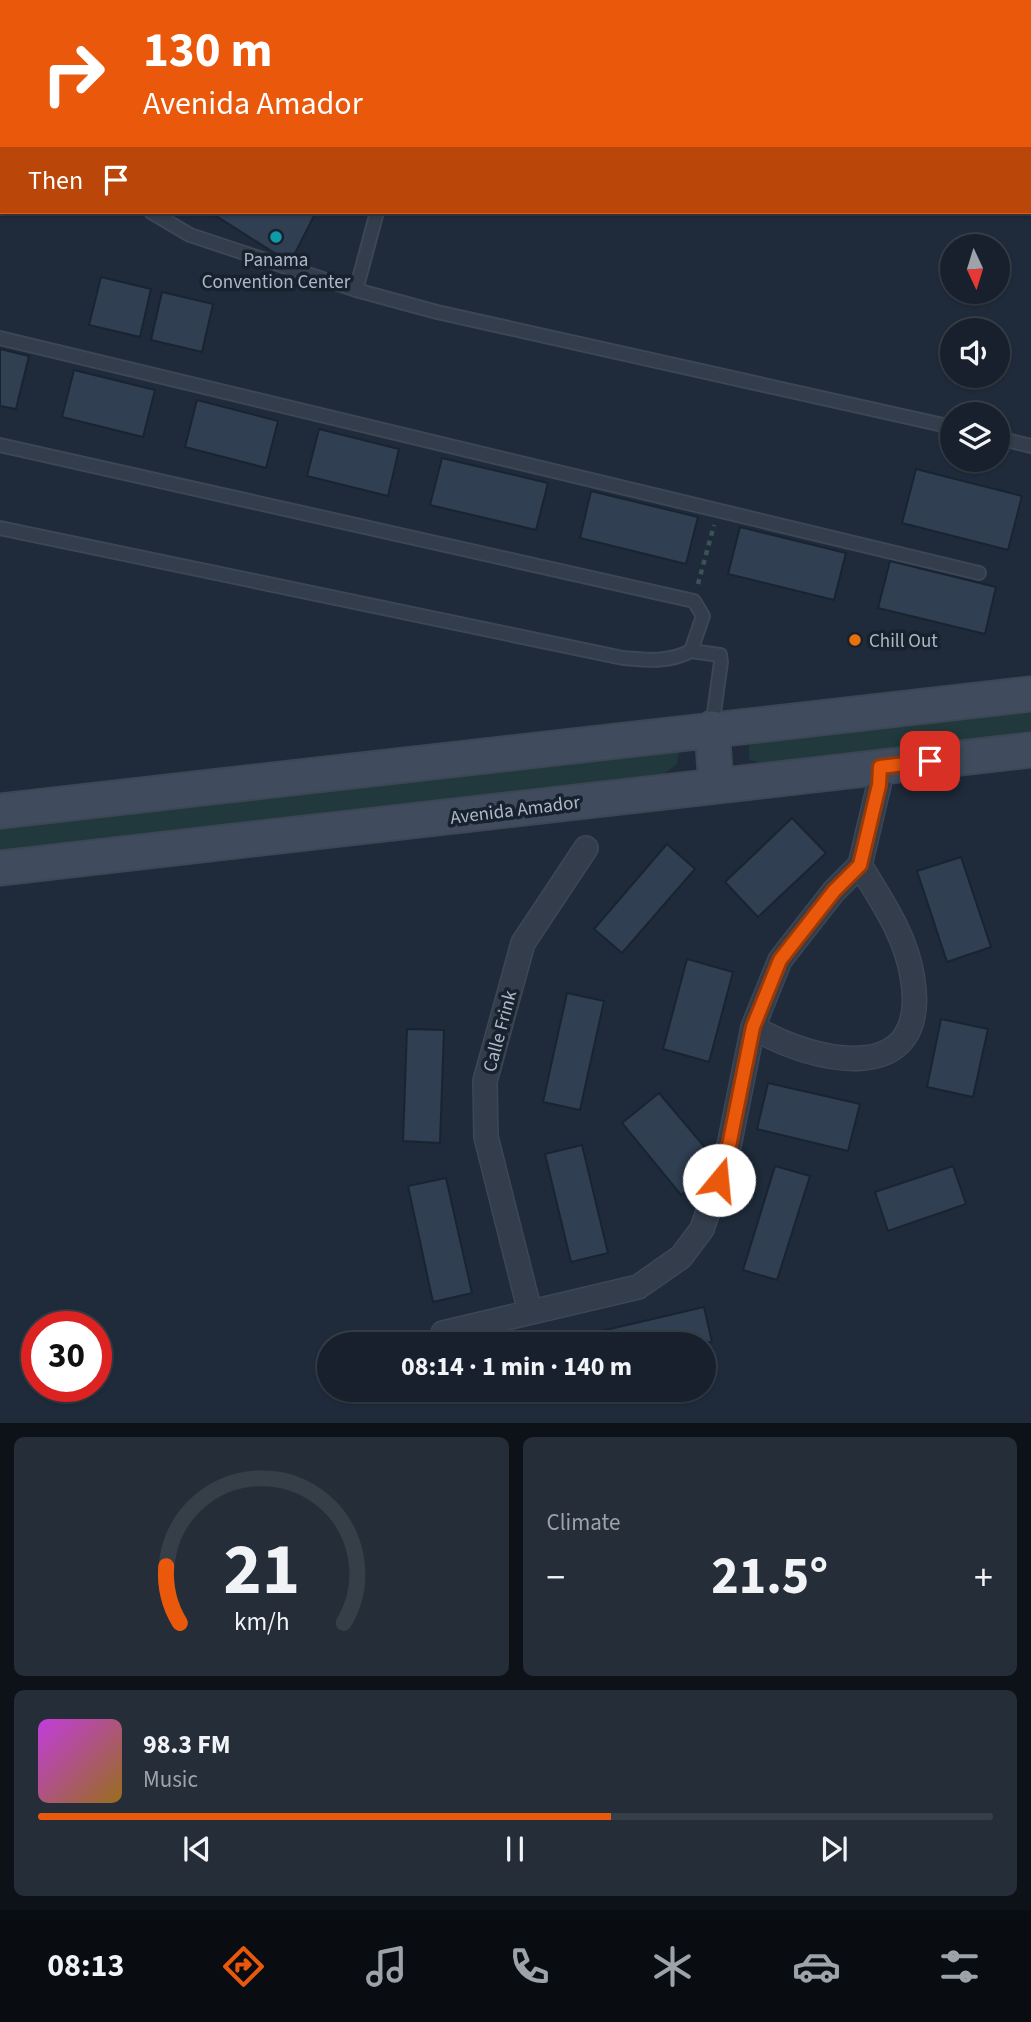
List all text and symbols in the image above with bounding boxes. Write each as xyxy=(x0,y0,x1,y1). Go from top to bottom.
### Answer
text: 130 m xyxy=(143,16,272,86)
icon: right xyxy=(28,28,119,119)
text: Avenida Amador xyxy=(143,81,363,127)
icon: arrive xyxy=(97,161,135,199)
text: Then xyxy=(28,162,83,199)
marker: Panama Convention Center xyxy=(268,229,284,245)
north arrow xyxy=(940,234,1010,304)
map controls xyxy=(940,234,1010,472)
place label: Panama Convention Center xyxy=(202,247,351,296)
button: sound xyxy=(940,318,1010,388)
button: layers xyxy=(940,402,1010,472)
place label: Chill Out xyxy=(869,628,938,655)
marker: Chill Out xyxy=(847,632,863,648)
pin xyxy=(900,731,960,791)
icon: arrive xyxy=(911,742,949,780)
street label: Avenida Amador xyxy=(449,789,582,832)
street label: Calle Frink xyxy=(477,987,524,1075)
position arrow xyxy=(682,1143,756,1217)
speed limit sign: 30 xyxy=(21,1311,112,1402)
text: 08:14 · 1 min · 140 m xyxy=(401,1348,632,1385)
text: Climate xyxy=(547,1506,620,1539)
text: 21 xyxy=(223,1518,300,1622)
text: 21.5° xyxy=(711,1540,828,1614)
text: − xyxy=(547,1551,565,1605)
text: + xyxy=(974,1551,993,1605)
text: km/h xyxy=(234,1603,289,1639)
text: 98.3 FM xyxy=(143,1726,231,1763)
text: Music xyxy=(143,1763,198,1796)
icon: previous xyxy=(178,1830,216,1868)
icon: pause xyxy=(496,1830,534,1868)
icon: next xyxy=(815,1830,853,1868)
icon: directions xyxy=(219,1942,268,1991)
icon: music xyxy=(362,1942,411,1991)
icon: phone xyxy=(505,1942,554,1991)
icon: climate xyxy=(648,1942,697,1991)
icon: car xyxy=(792,1942,841,1991)
icon: filters xyxy=(935,1942,984,1991)
text: 08:13 xyxy=(47,1943,124,1989)

